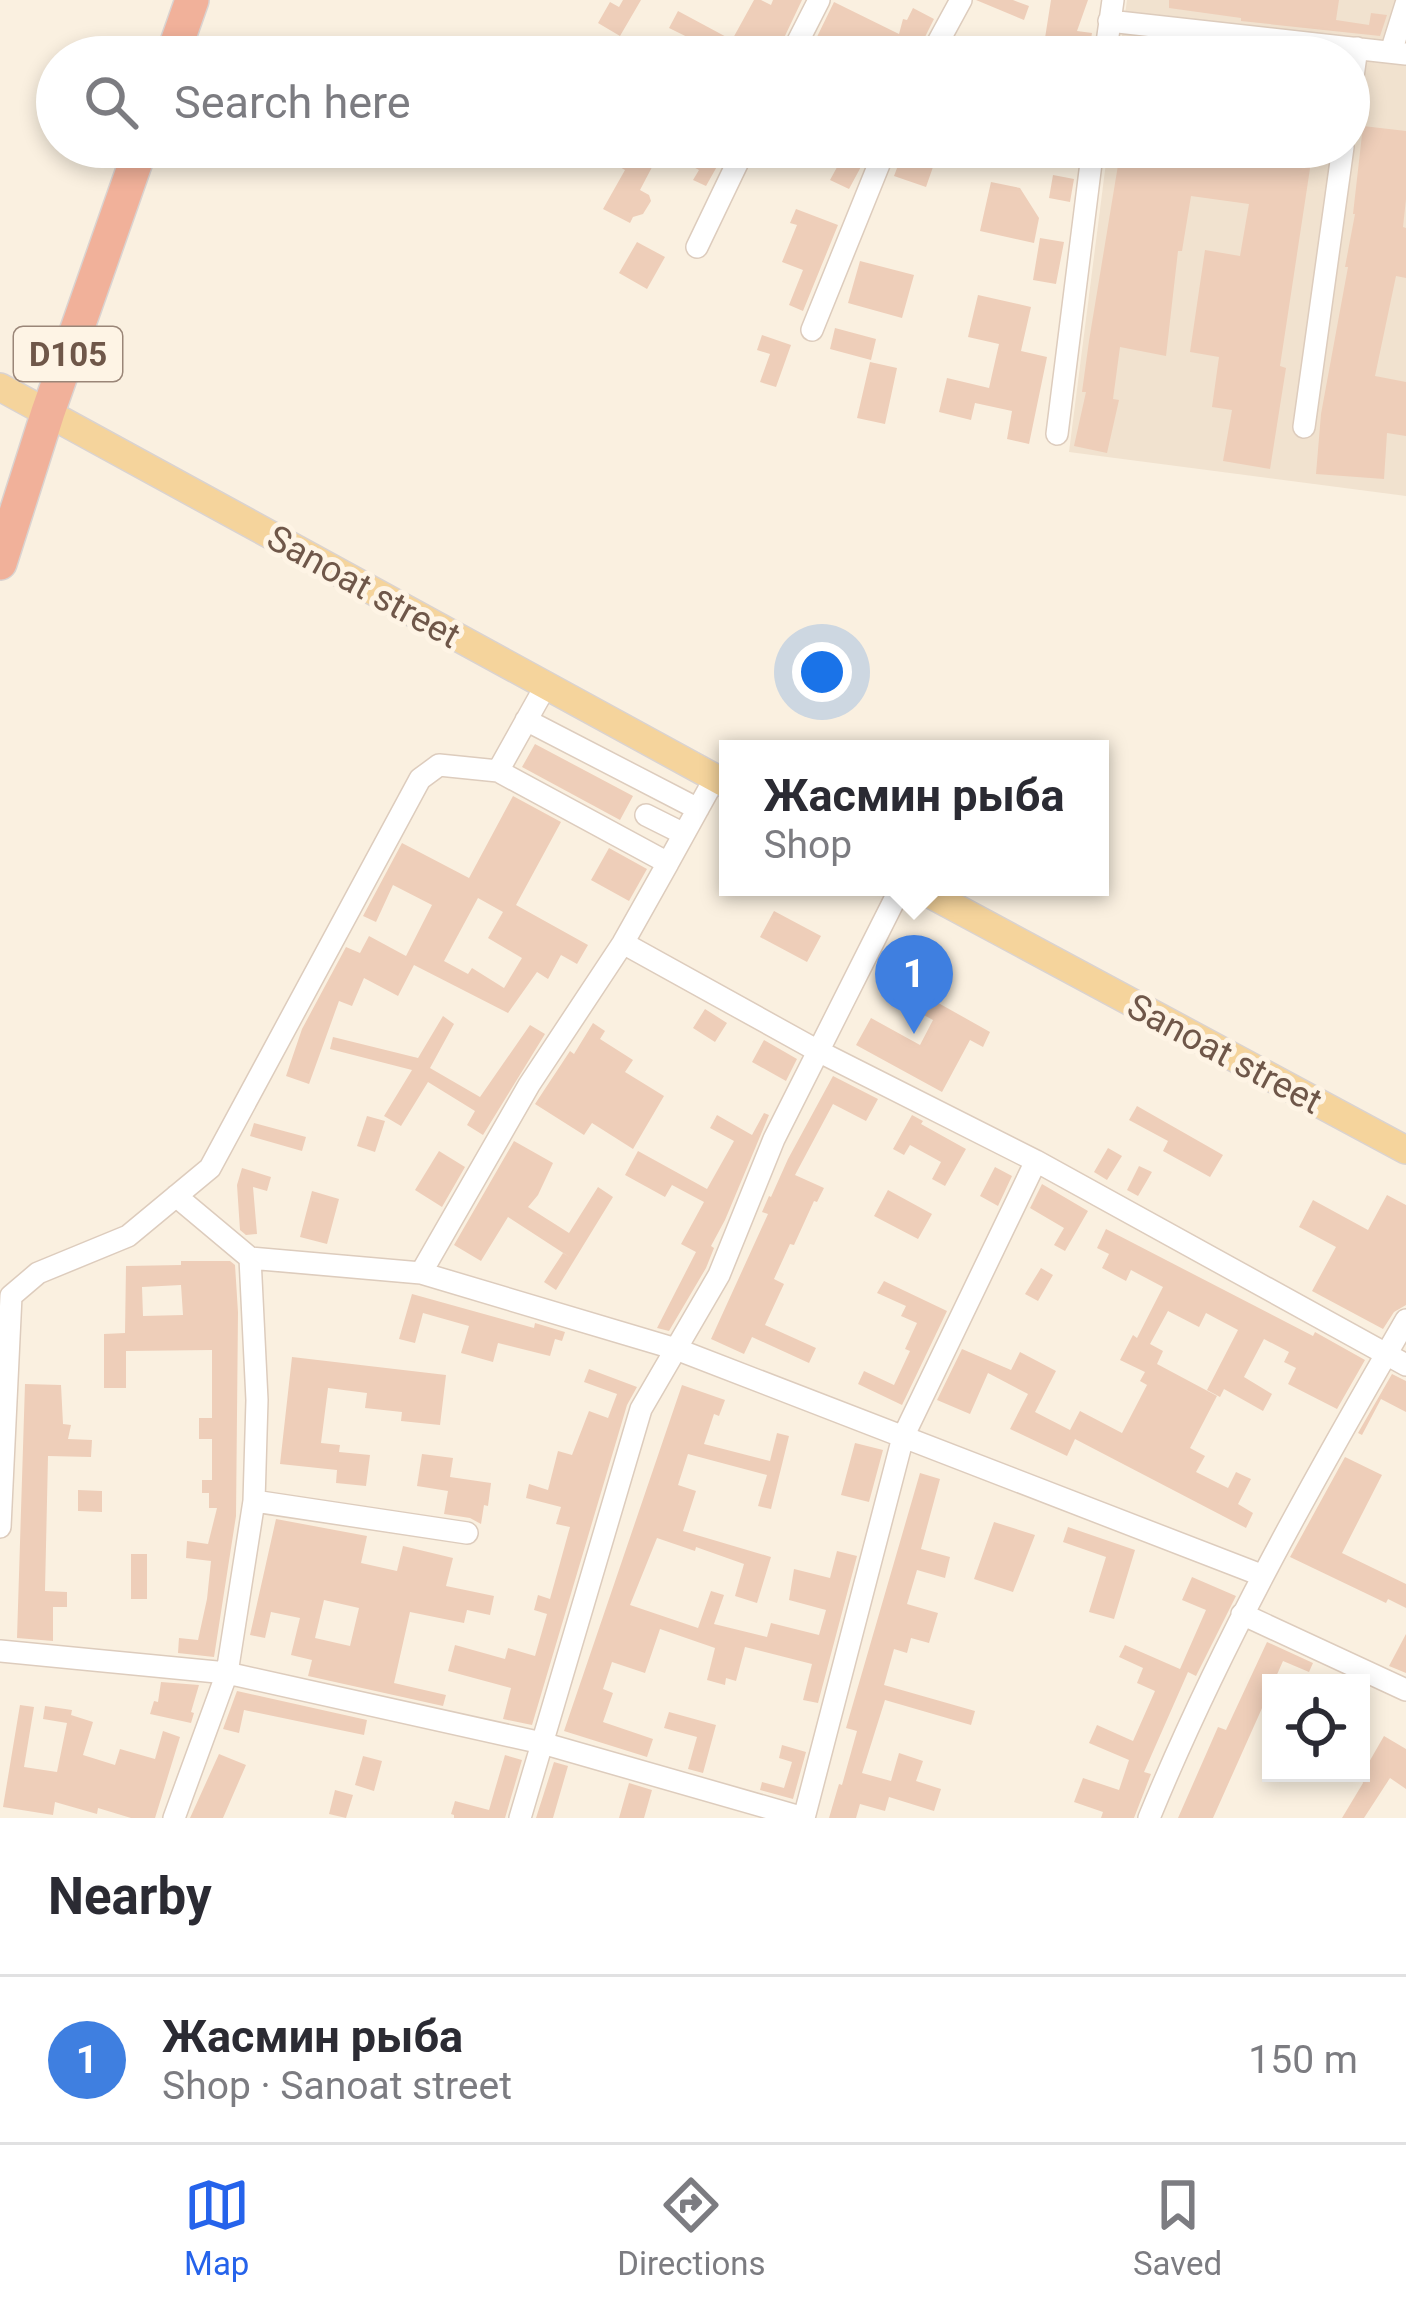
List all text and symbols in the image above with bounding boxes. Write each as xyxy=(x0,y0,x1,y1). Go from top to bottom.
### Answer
search box xyxy=(36,36,1370,168)
icon: search xyxy=(78,69,144,135)
text: Search here xyxy=(174,76,411,129)
road number: D105 xyxy=(14,327,122,381)
street label: Sanoat street xyxy=(260,517,467,657)
your location xyxy=(792,642,852,702)
popup xyxy=(719,740,1109,896)
text: Жасмин рыба xyxy=(763,769,1065,822)
text: Shop xyxy=(763,822,852,868)
pin: 1 xyxy=(875,935,953,1034)
street label: Sanoat street xyxy=(1120,985,1329,1123)
map controls xyxy=(1262,1674,1370,1782)
button: locate xyxy=(1262,1674,1370,1782)
text: Nearby xyxy=(48,1867,212,1926)
text: Жасмин рыба xyxy=(162,2010,463,2063)
text: 1 xyxy=(76,2037,98,2083)
text: 150 m xyxy=(1248,2037,1358,2083)
text: Shop · Sanoat street xyxy=(162,2063,512,2109)
tab: Map xyxy=(184,2172,250,2283)
tab: Directions xyxy=(617,2172,766,2283)
tab: Saved xyxy=(1133,2172,1222,2283)

